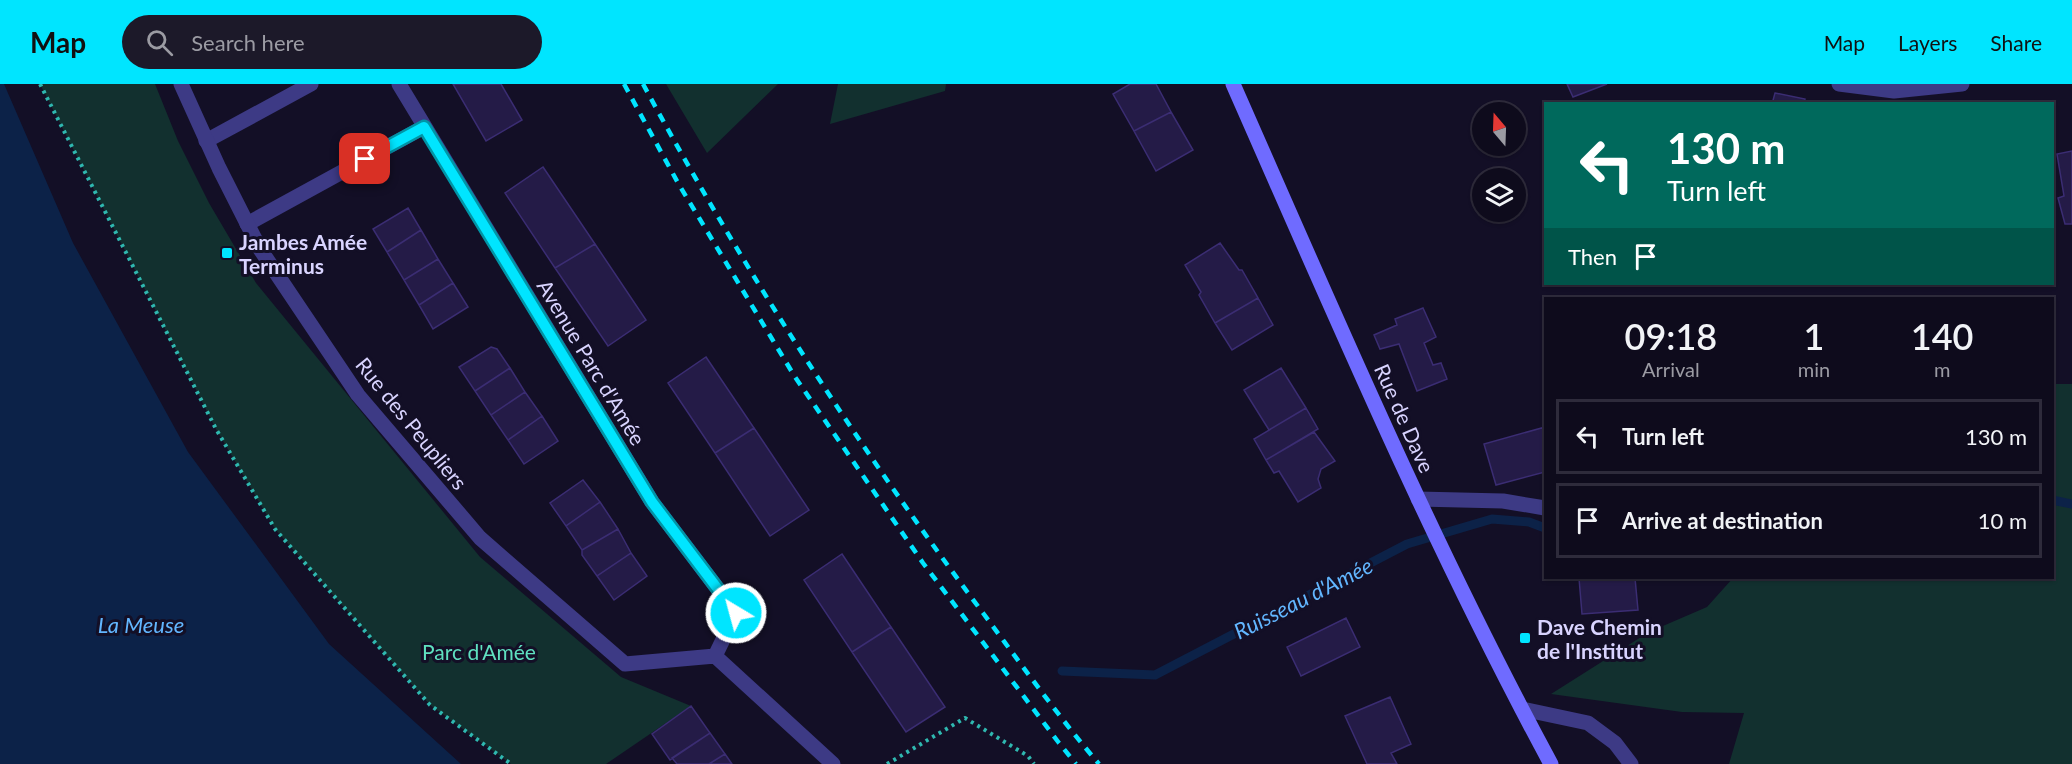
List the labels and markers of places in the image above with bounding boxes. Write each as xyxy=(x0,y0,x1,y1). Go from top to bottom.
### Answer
pin xyxy=(339,133,390,184)
place label: Jambes Amée Terminus xyxy=(239,229,367,278)
marker: Jambes Amée Terminus xyxy=(220,246,234,260)
place label: Dave Chemin de l'Institut xyxy=(1537,614,1662,663)
marker: Dave Chemin de l'Institut xyxy=(1518,631,1532,645)

